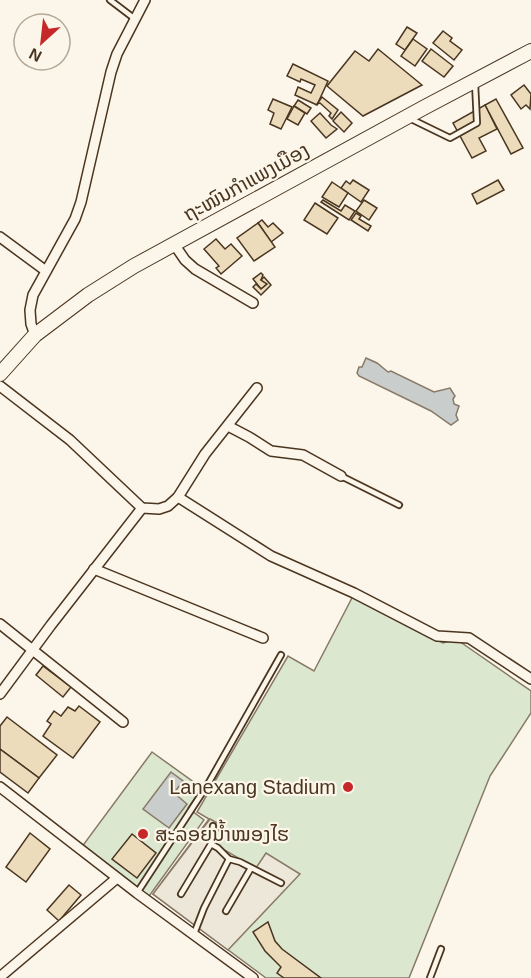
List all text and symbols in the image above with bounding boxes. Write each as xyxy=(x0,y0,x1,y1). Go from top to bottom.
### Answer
north arrow xyxy=(12,12,72,72)
text: N xyxy=(26,45,44,65)
street label: ຖະໜົນກຳແພງເມືອງ xyxy=(179,138,313,226)
place label: Lanexang Stadium xyxy=(169,776,336,798)
marker: Lanexang Stadium xyxy=(341,780,355,794)
place label: ສະລອຍນ້ຳໝອງໄຮ xyxy=(155,819,289,845)
marker: ສະລອຍນ້ຳໝອງໄຮ xyxy=(136,827,150,841)

